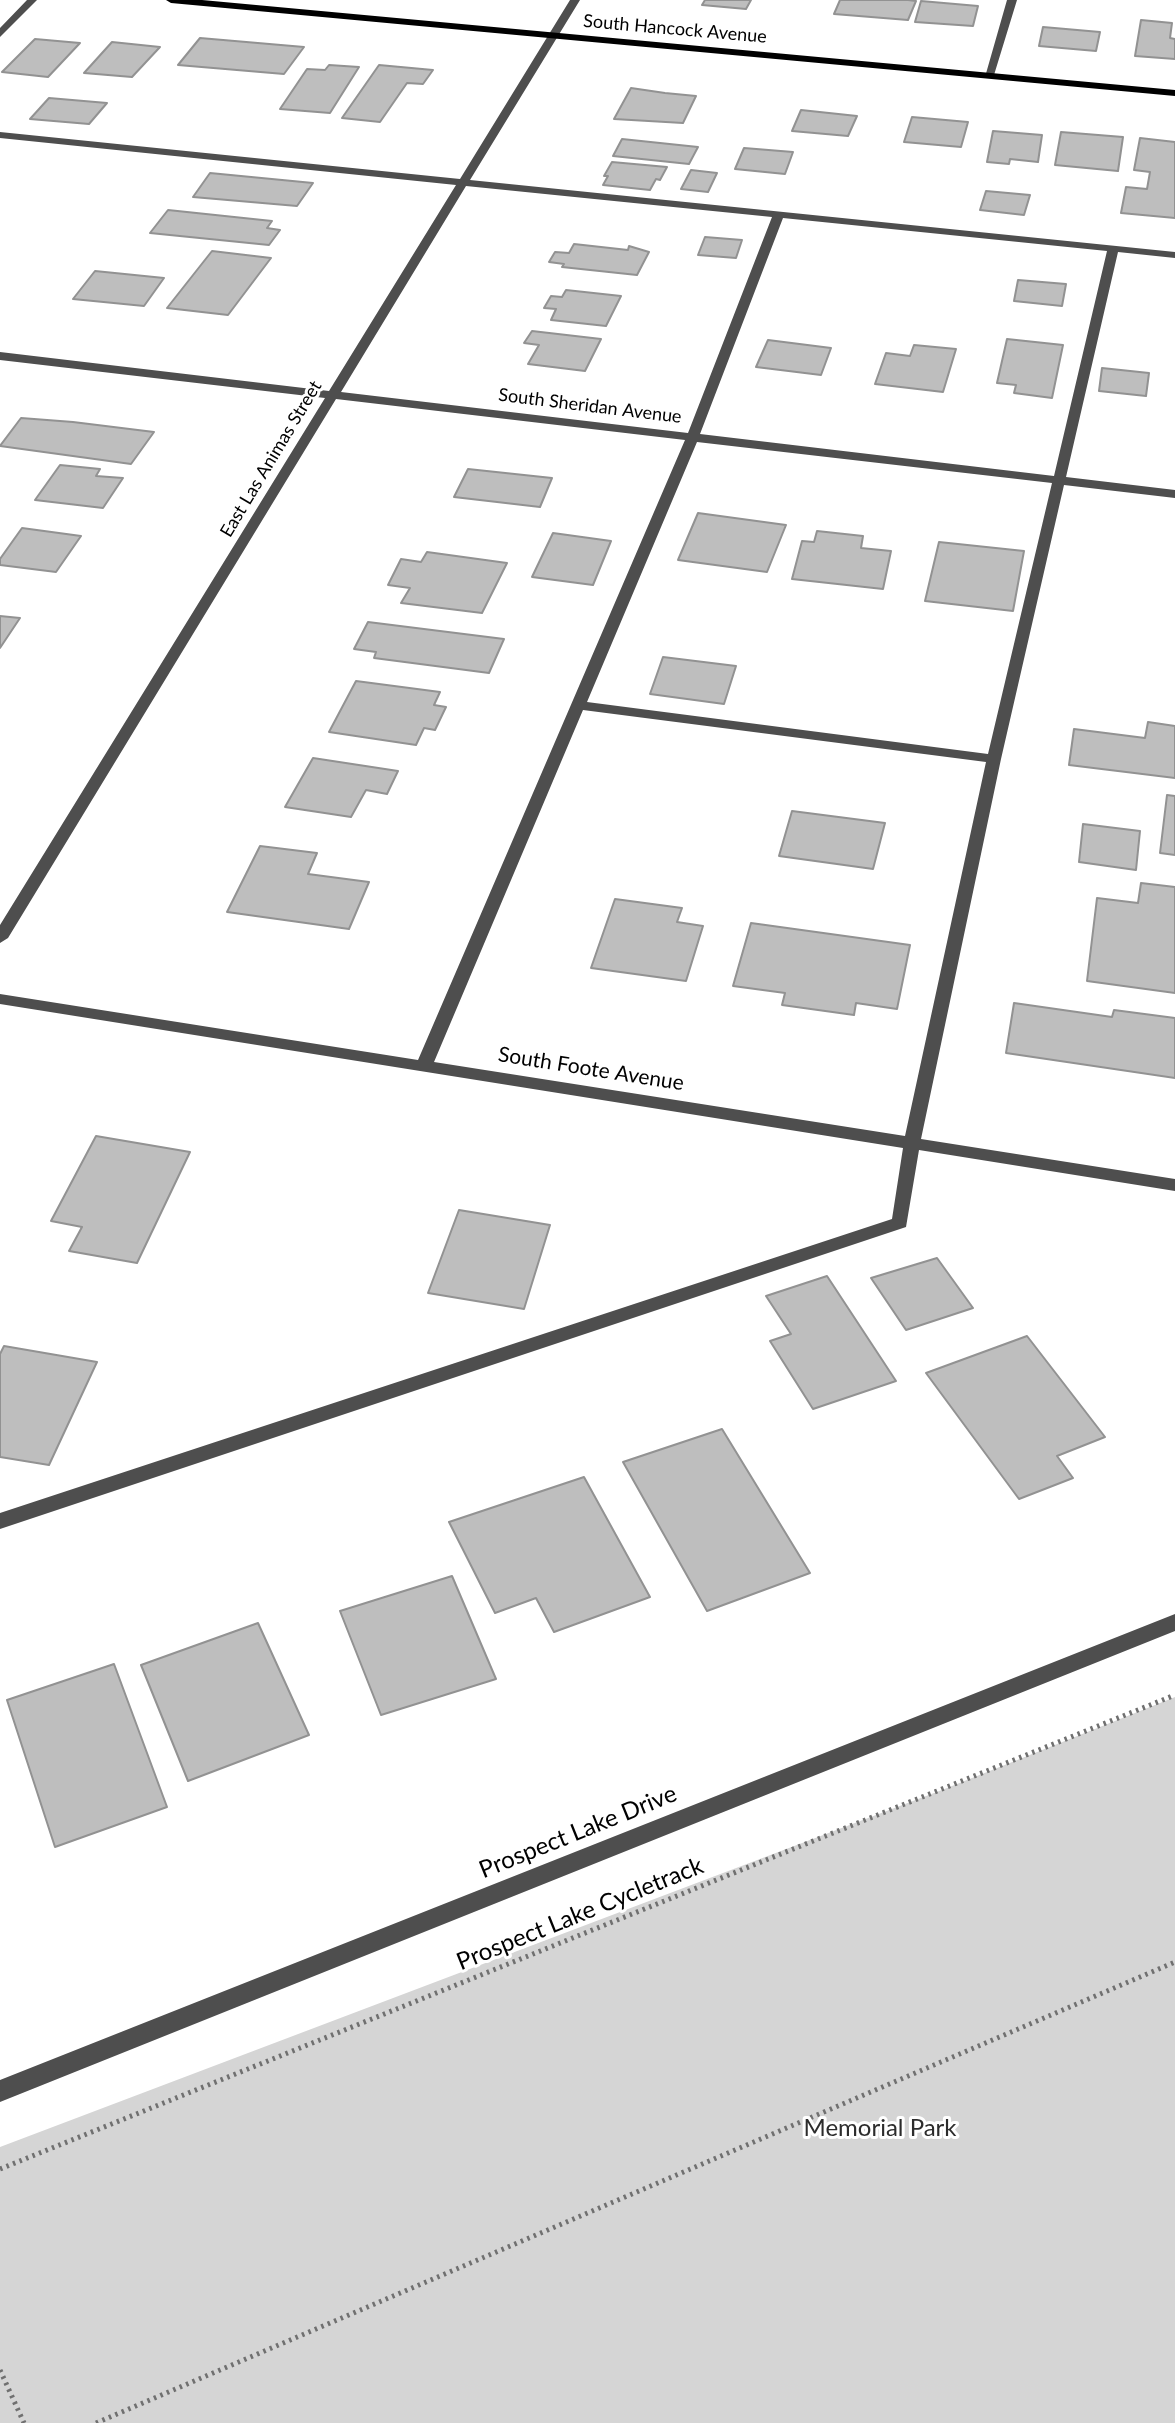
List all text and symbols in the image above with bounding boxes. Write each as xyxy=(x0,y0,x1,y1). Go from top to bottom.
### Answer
street label: South Hancock Avenue xyxy=(582,10,768,48)
street label: East Las Animas Street xyxy=(216,377,326,541)
street label: South Sheridan Avenue xyxy=(497,384,683,428)
street label: South Foote Avenue xyxy=(496,1042,686,1096)
street label: Prospect Lake Drive xyxy=(475,1779,681,1885)
street label: Prospect Lake Cycletrack xyxy=(452,1851,708,1977)
park label: Memorial Park xyxy=(803,2114,957,2142)

